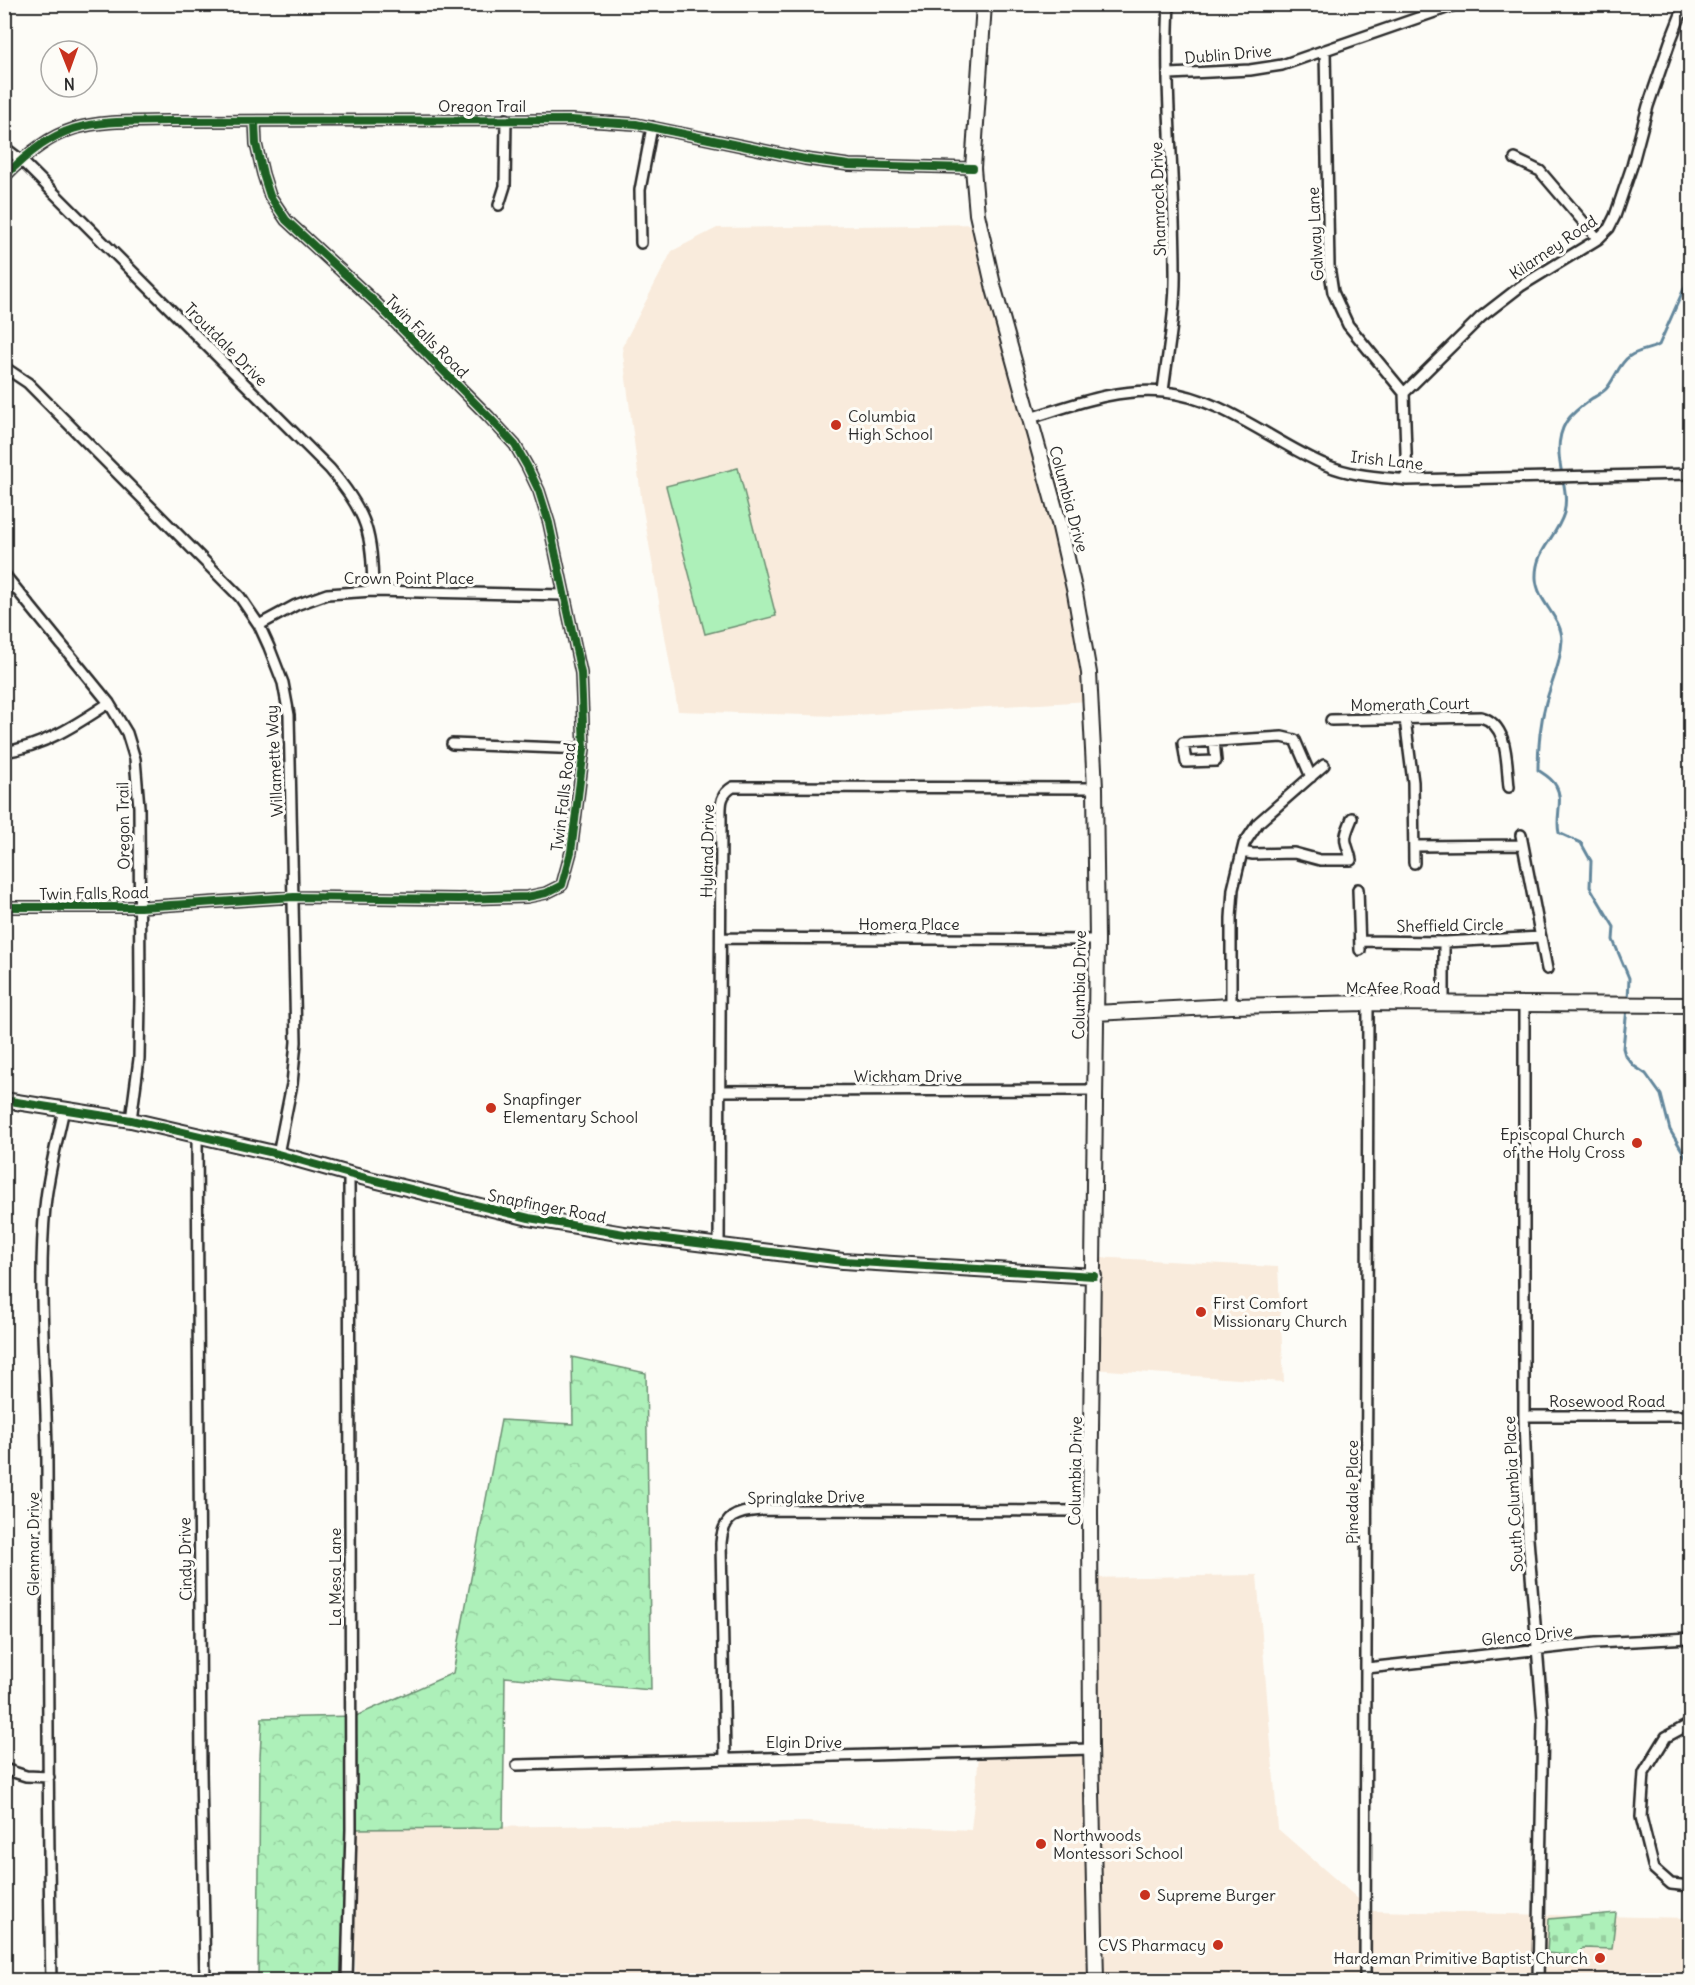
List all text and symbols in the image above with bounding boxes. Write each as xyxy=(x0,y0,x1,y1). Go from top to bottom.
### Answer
north arrow xyxy=(39,39,99,99)
street label: Dublin Drive xyxy=(1183,40,1273,68)
text: N xyxy=(64,74,75,94)
street label: Oregon Trail xyxy=(438,96,526,116)
street label: Shamrock Drive xyxy=(1146,141,1170,257)
street label: Galway Lane xyxy=(1303,186,1327,282)
street label: Kilarney Road xyxy=(1506,210,1600,284)
street label: Twin Falls Road xyxy=(381,290,473,382)
street label: Troutdale Drive xyxy=(180,298,272,390)
place label: Columbia High School xyxy=(848,406,933,444)
marker: Columbia High School xyxy=(829,418,843,432)
street label: Columbia Drive xyxy=(1045,444,1093,554)
street label: Irish Lane xyxy=(1350,446,1424,474)
street label: Crown Point Place xyxy=(344,568,474,588)
street label: Momerath Court xyxy=(1350,693,1470,715)
street label: Willamette Way xyxy=(261,704,287,818)
street label: Twin Falls Road xyxy=(546,741,580,853)
street label: Oregon Trail xyxy=(112,782,134,870)
street label: Hyland Drive xyxy=(696,804,718,898)
street label: Twin Falls Road xyxy=(39,882,149,904)
street label: Homera Place xyxy=(858,914,960,934)
street label: Sheffield Circle xyxy=(1396,914,1504,936)
street label: Columbia Drive xyxy=(1068,930,1090,1040)
street label: McAfee Road xyxy=(1346,978,1440,998)
street label: Wickham Drive xyxy=(854,1066,962,1086)
place label: Snapfinger Elementary School xyxy=(503,1089,638,1127)
marker: Snapfinger Elementary School xyxy=(484,1101,498,1115)
place label: Episcopal Church of the Holy Cross xyxy=(1500,1124,1625,1162)
marker: Episcopal Church of the Holy Cross xyxy=(1630,1136,1644,1150)
street label: Snapfinger Road xyxy=(486,1185,608,1227)
place label: First Comfort Missionary Church xyxy=(1213,1293,1347,1331)
marker: First Comfort Missionary Church xyxy=(1194,1305,1208,1319)
street label: Rosewood Road xyxy=(1549,1391,1665,1411)
street label: Columbia Drive xyxy=(1064,1416,1086,1526)
street label: South Columbia Place xyxy=(1499,1416,1527,1572)
street label: Pinedale Place xyxy=(1342,1440,1362,1544)
street label: Springlake Drive xyxy=(747,1486,865,1508)
street label: Glenmar Drive xyxy=(23,1492,43,1596)
street label: Cindy Drive xyxy=(174,1517,196,1601)
street label: La Mesa Lane xyxy=(325,1528,345,1626)
street label: Glenco Drive xyxy=(1480,1620,1574,1650)
street label: Elgin Drive xyxy=(766,1732,842,1752)
place label: Northwoods Montessori School xyxy=(1053,1825,1183,1863)
marker: Northwoods Montessori School xyxy=(1034,1837,1048,1851)
place label: Supreme Burger xyxy=(1157,1885,1276,1905)
marker: Supreme Burger xyxy=(1138,1888,1152,1902)
place label: CVS Pharmacy xyxy=(1098,1935,1206,1955)
marker: CVS Pharmacy xyxy=(1211,1938,1225,1952)
place label: Hardeman Primitive Baptist Church xyxy=(1333,1948,1588,1968)
marker: Hardeman Primitive Baptist Church xyxy=(1593,1951,1607,1965)

